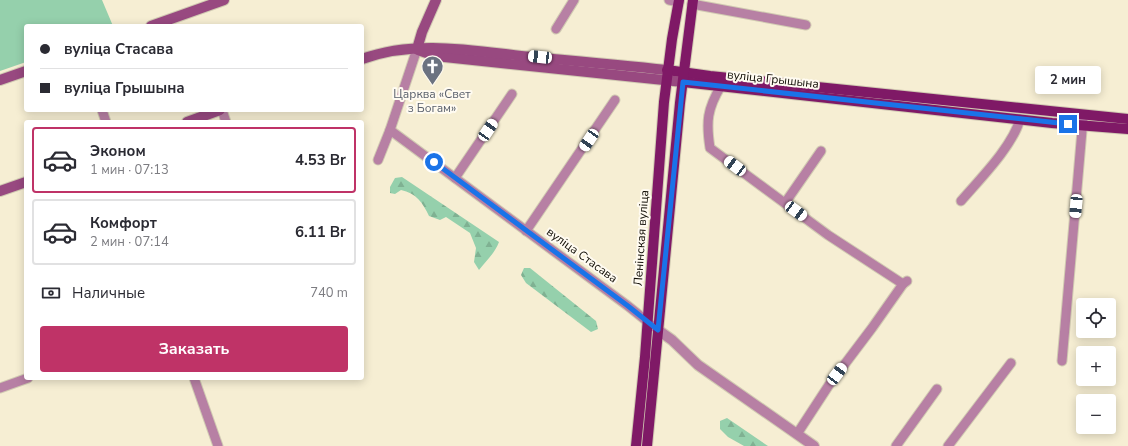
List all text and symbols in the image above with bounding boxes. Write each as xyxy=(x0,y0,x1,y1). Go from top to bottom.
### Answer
text: вуліца Стасава xyxy=(64,39,173,59)
car xyxy=(527,50,553,64)
church icon: Царква «Свет з Богам» xyxy=(419,54,445,87)
street label: вуліца Грышына xyxy=(726,66,820,92)
callout: 2 мин xyxy=(1035,66,1101,94)
text: 2 мин xyxy=(1050,71,1086,89)
text: вуліца Грышына xyxy=(64,78,185,98)
place label: Царква «Свет з Богам» xyxy=(393,86,471,116)
route end xyxy=(1059,115,1077,133)
car xyxy=(476,117,500,143)
car xyxy=(577,127,601,153)
text: Эконом xyxy=(90,141,146,161)
icon: car xyxy=(42,142,78,178)
text: 4.53 Br xyxy=(295,150,346,170)
route start xyxy=(425,153,443,171)
car xyxy=(722,154,748,178)
text: 1 мин · 07:13 xyxy=(90,161,169,179)
street label: Ленінская вуліца xyxy=(630,189,652,287)
car xyxy=(1069,194,1083,218)
car xyxy=(783,199,809,223)
text: Комфорт xyxy=(90,213,157,233)
icon: car xyxy=(42,214,78,250)
text: 6.11 Br xyxy=(295,222,346,242)
street label: вуліца Стасава xyxy=(543,224,621,286)
text: 2 мин · 07:14 xyxy=(90,233,169,251)
icon: cash xyxy=(40,282,62,304)
text: Наличные xyxy=(72,283,145,303)
text: 740 m xyxy=(310,284,348,302)
map controls xyxy=(1076,298,1116,434)
button: locate xyxy=(1076,298,1116,338)
button: Заказать xyxy=(40,326,348,372)
button: + xyxy=(1076,346,1116,386)
car xyxy=(825,361,849,387)
button: − xyxy=(1076,394,1116,434)

